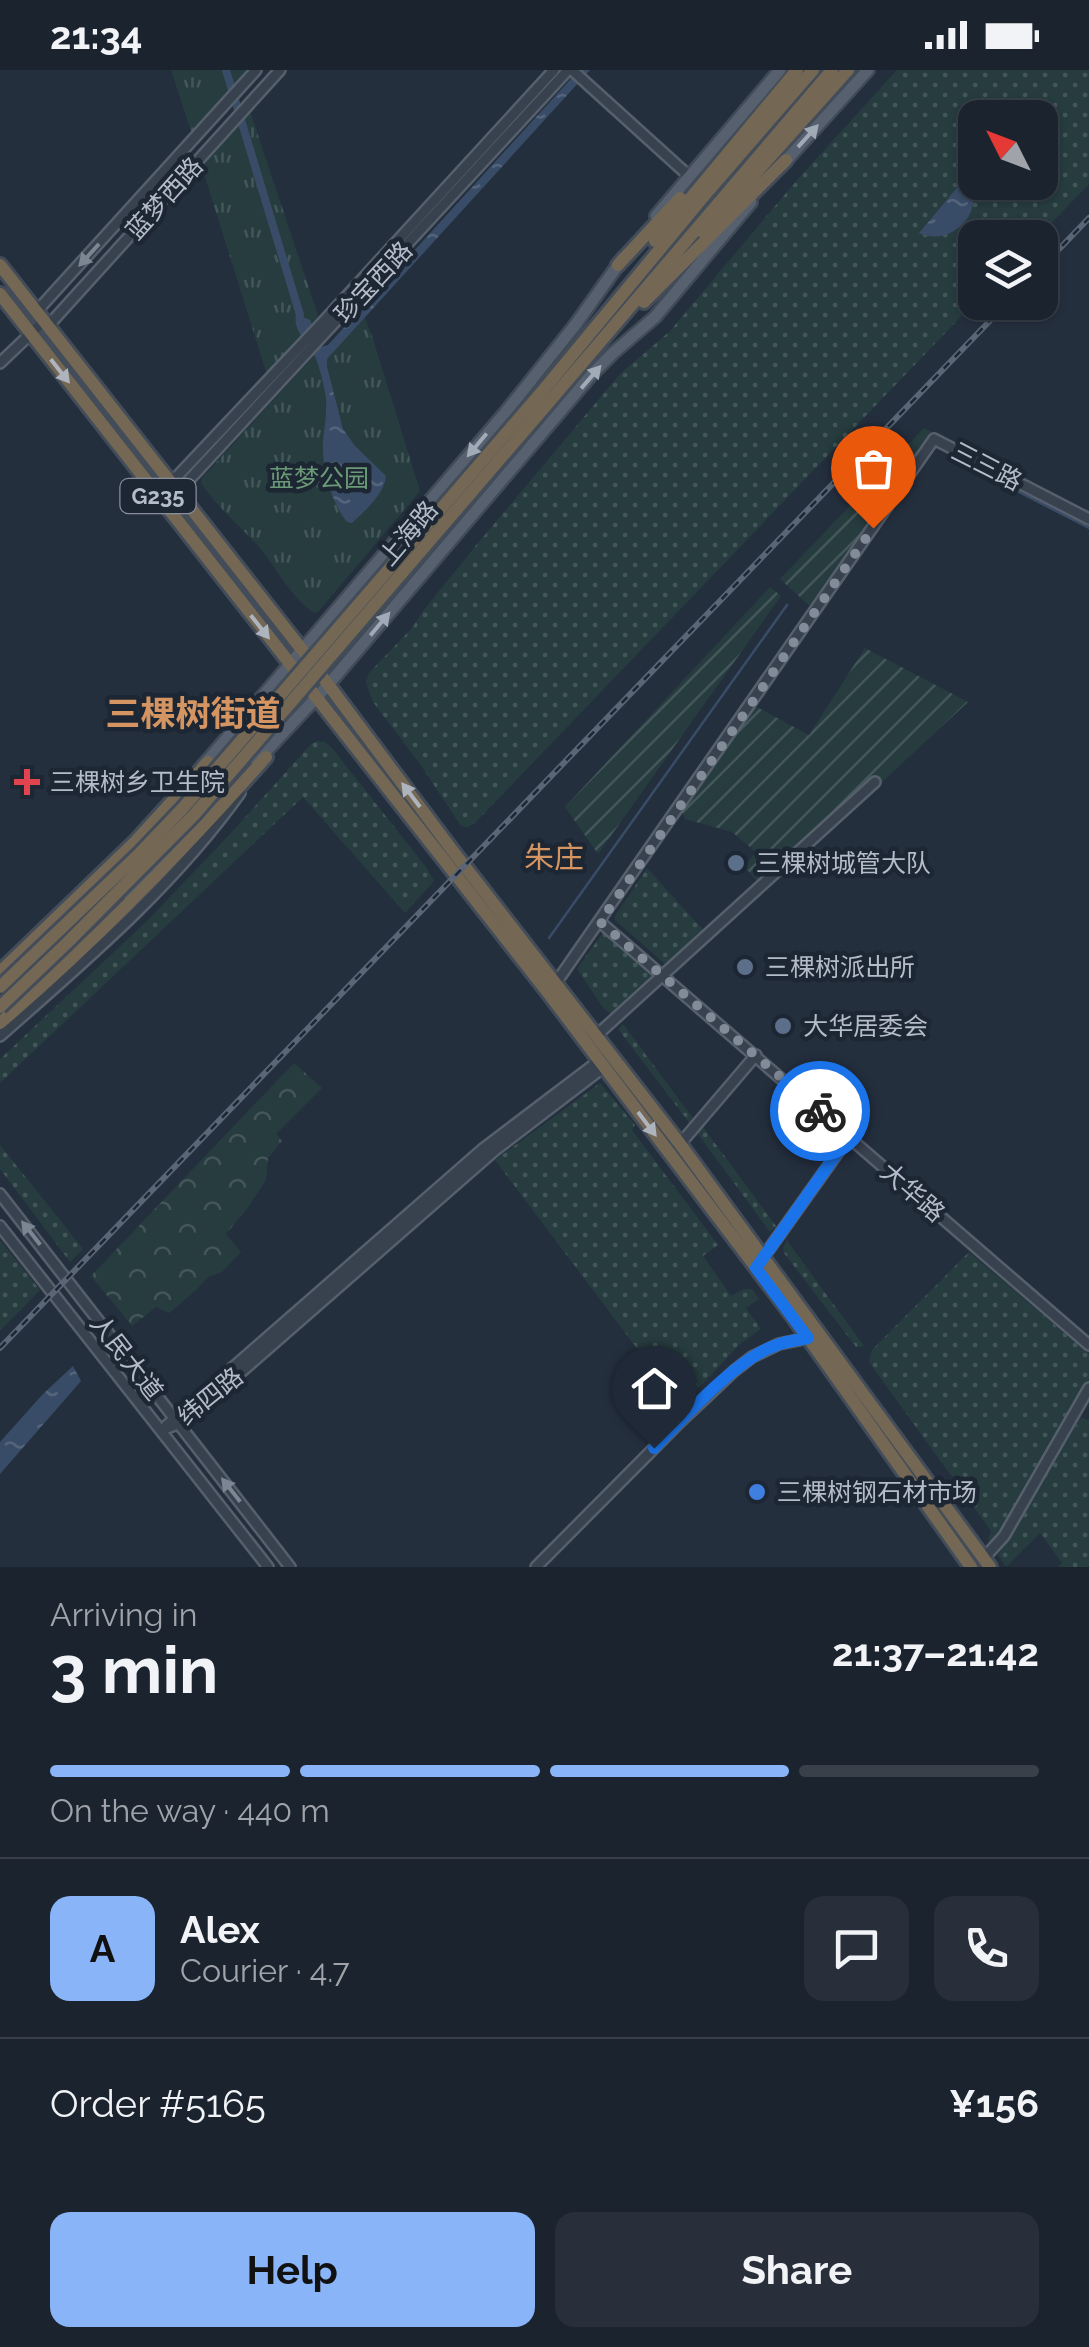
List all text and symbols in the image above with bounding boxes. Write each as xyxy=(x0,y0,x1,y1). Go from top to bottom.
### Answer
text: 21:34 xyxy=(50,13,143,58)
north arrow xyxy=(958,100,1058,200)
map controls xyxy=(958,100,1058,320)
one-way arrow xyxy=(796,124,819,148)
street label: 蓝梦西路 xyxy=(119,151,209,245)
button: layers xyxy=(958,220,1058,320)
street label: 珍宝西路 xyxy=(328,235,418,329)
one-way arrow xyxy=(78,242,100,267)
one-way arrow xyxy=(49,358,70,384)
one-way arrow xyxy=(579,365,601,390)
pin xyxy=(831,426,916,529)
one-way arrow xyxy=(467,433,488,458)
street label: 三三路 xyxy=(947,436,1027,496)
icon: bag xyxy=(846,441,901,496)
park label: 蓝梦公园 xyxy=(269,463,369,493)
road number: G235 xyxy=(120,479,196,513)
street label: 上海路 xyxy=(372,495,444,571)
one-way arrow xyxy=(368,612,390,637)
one-way arrow xyxy=(249,614,270,640)
district label: 三棵树街道 xyxy=(105,693,281,734)
place label: 三棵树乡卫生院 xyxy=(50,767,225,797)
marker: 三棵树乡卫生院 xyxy=(14,769,40,795)
one-way arrow xyxy=(402,782,422,808)
district label: 朱庄 xyxy=(524,840,584,875)
place label: 三棵树城管大队 xyxy=(756,848,931,878)
marker: 三棵树城管大队 xyxy=(725,852,747,874)
place label: 三棵树派出所 xyxy=(765,952,915,982)
marker: 三棵树派出所 xyxy=(734,956,756,978)
place label: 大华居委会 xyxy=(803,1011,928,1041)
marker: 大华居委会 xyxy=(772,1015,794,1037)
courier xyxy=(770,1061,870,1161)
icon: bike xyxy=(793,1084,848,1139)
one-way arrow xyxy=(637,1111,657,1137)
street label: 大华路 xyxy=(875,1156,951,1228)
one-way arrow xyxy=(21,1221,42,1246)
street label: 人民大道 xyxy=(84,1308,170,1406)
pin xyxy=(612,1346,697,1449)
street label: 纬四路 xyxy=(171,1361,249,1431)
icon: home xyxy=(627,1361,682,1416)
one-way arrow xyxy=(221,1477,241,1503)
place label: 三棵树钢石材市场 xyxy=(777,1477,977,1507)
marker: 三棵树钢石材市场 xyxy=(746,1481,768,1503)
text: Arriving in xyxy=(50,1596,197,1633)
text: 21:37–21:42 xyxy=(832,1630,1039,1675)
text: 3 min xyxy=(50,1632,218,1708)
text: On the way · 440 m xyxy=(50,1792,330,1829)
button: chat xyxy=(804,1896,909,2001)
button: phone xyxy=(934,1896,1039,2001)
text: Alex xyxy=(180,1907,260,1952)
text: A xyxy=(90,1926,115,1971)
text: Courier · 4.7 xyxy=(180,1952,350,1989)
text: Order #5165 xyxy=(50,2081,266,2126)
text: ¥156 xyxy=(949,2081,1039,2126)
button: Help xyxy=(50,2212,535,2327)
button: Share xyxy=(555,2212,1039,2327)

